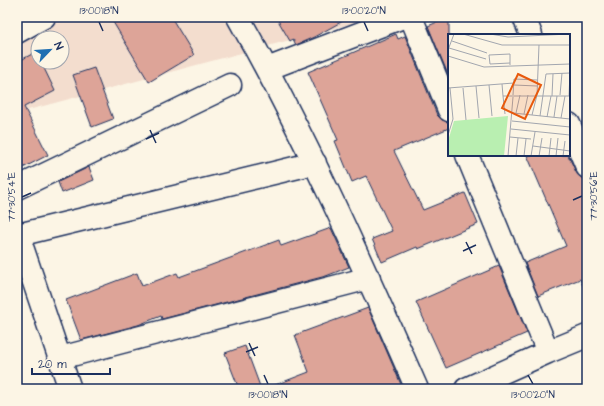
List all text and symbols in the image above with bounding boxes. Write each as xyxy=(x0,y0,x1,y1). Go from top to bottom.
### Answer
text: 13°00'18"N xyxy=(79,4,119,18)
text: 13°00'20"N xyxy=(342,4,386,18)
north arrow xyxy=(30,30,70,70)
inset map xyxy=(448,34,570,156)
text: N xyxy=(50,40,67,52)
text: 77°30'56"E xyxy=(587,171,601,221)
text: 77°30'54"E xyxy=(5,172,19,222)
scale bar xyxy=(32,350,110,376)
text: 20 m xyxy=(38,356,67,373)
text: 13°00'18"N xyxy=(248,388,288,402)
text: 13°00'20"N xyxy=(511,388,555,402)

